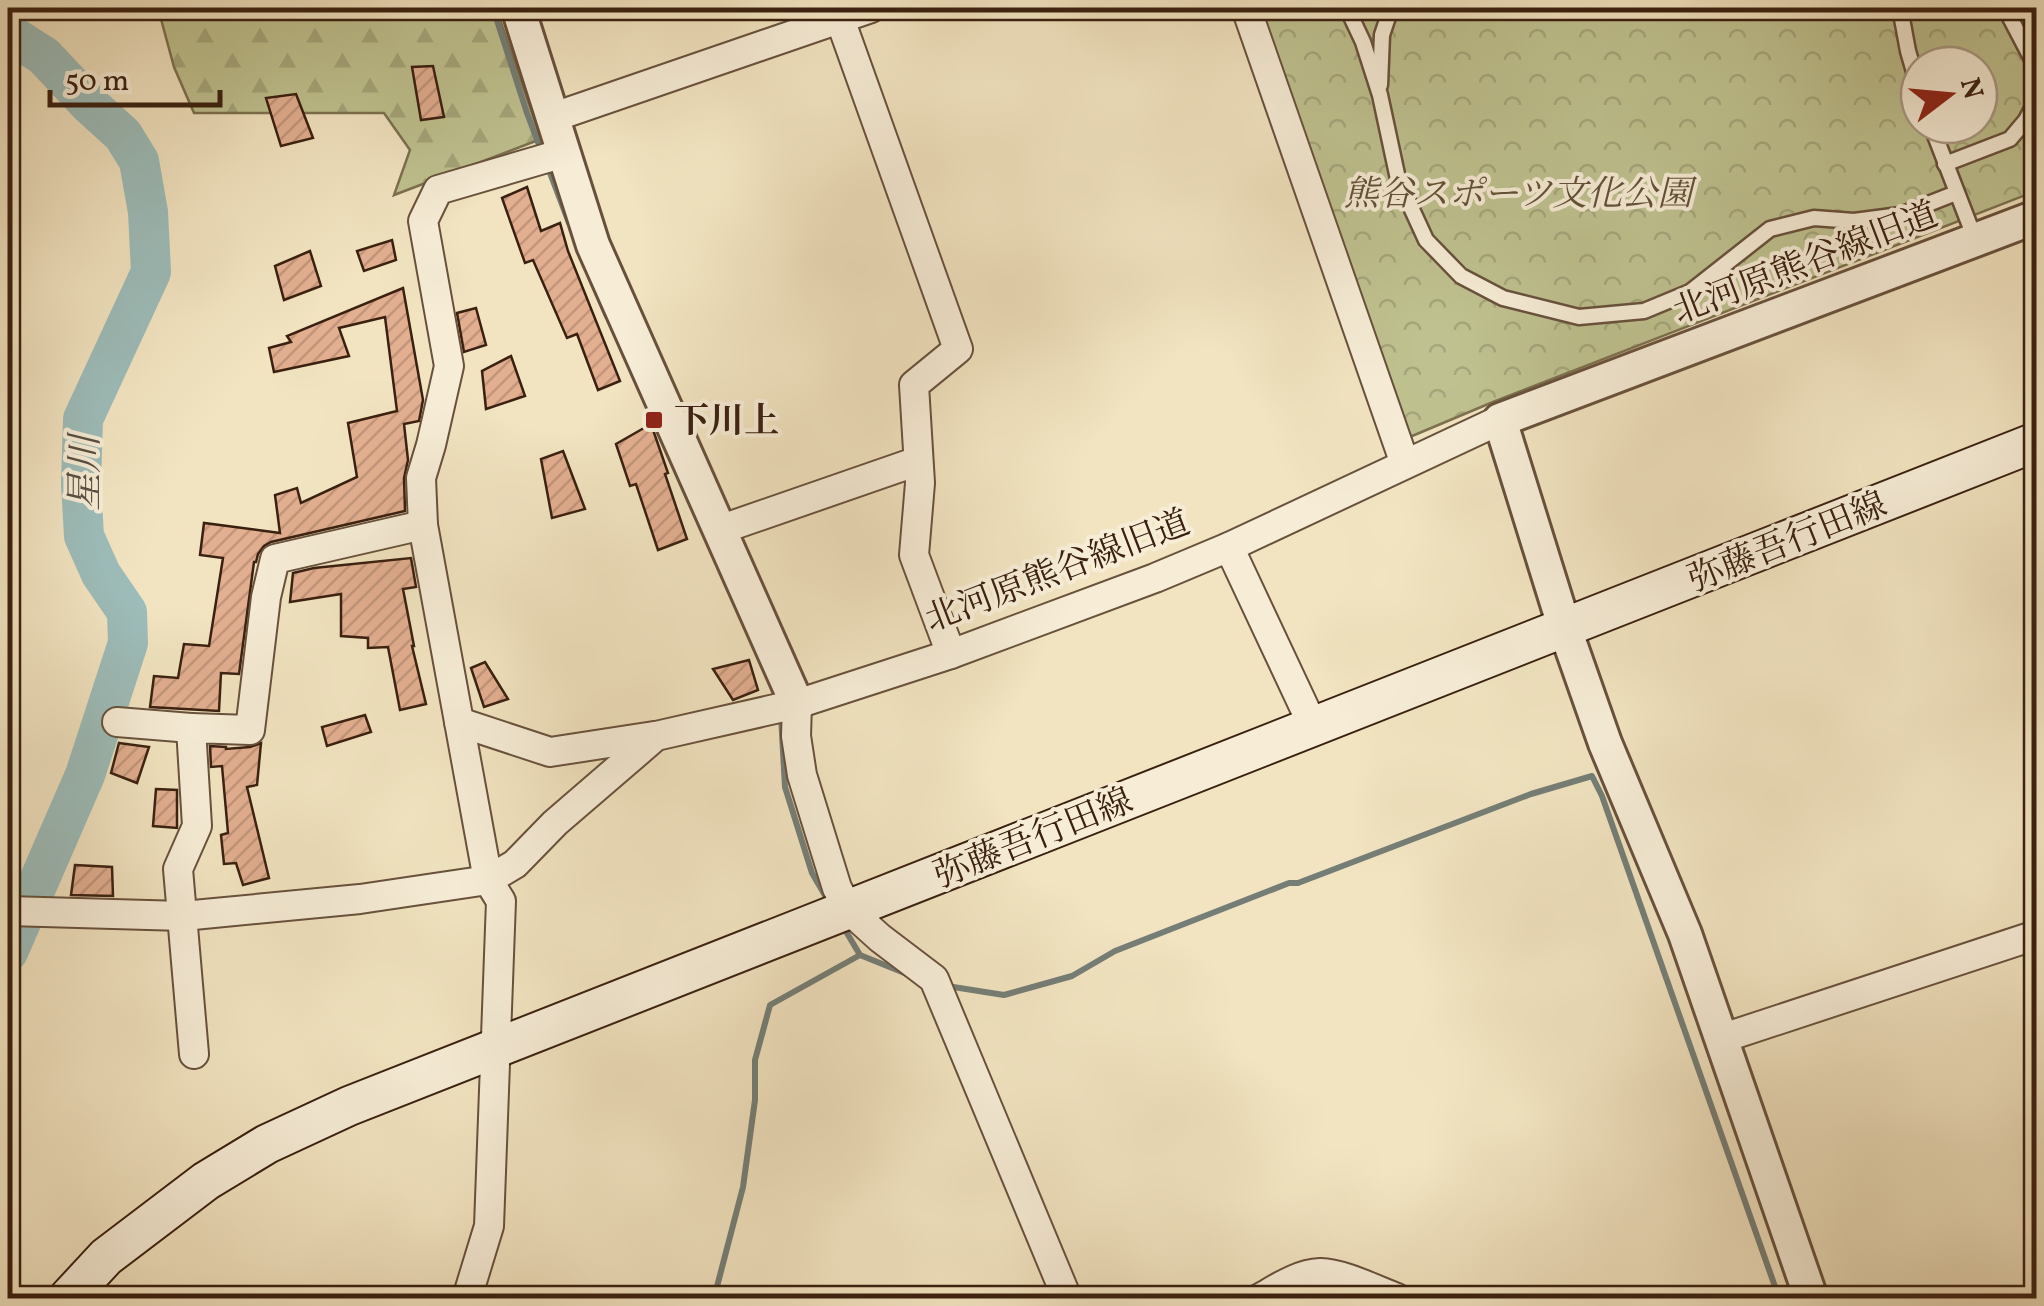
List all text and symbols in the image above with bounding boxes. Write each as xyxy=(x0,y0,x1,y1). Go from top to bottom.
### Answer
scale bar xyxy=(50,45,220,107)
north arrow xyxy=(1899,45,1999,145)
text: 50 m xyxy=(65,61,129,103)
text: N xyxy=(1949,74,1992,104)
park label: 熊谷スポーツ文化公園 xyxy=(1344,172,1697,220)
street label: 北河原熊谷線旧道 xyxy=(1667,192,1945,337)
place label: 下川上 xyxy=(674,399,779,447)
marker: 下川上 xyxy=(643,409,665,431)
water label: 星川 xyxy=(61,431,114,511)
street label: 弥藤吾行田線 xyxy=(1682,482,1894,605)
street label: 北河原熊谷線旧道 xyxy=(919,500,1197,645)
street label: 弥藤吾行田線 xyxy=(928,778,1140,901)

